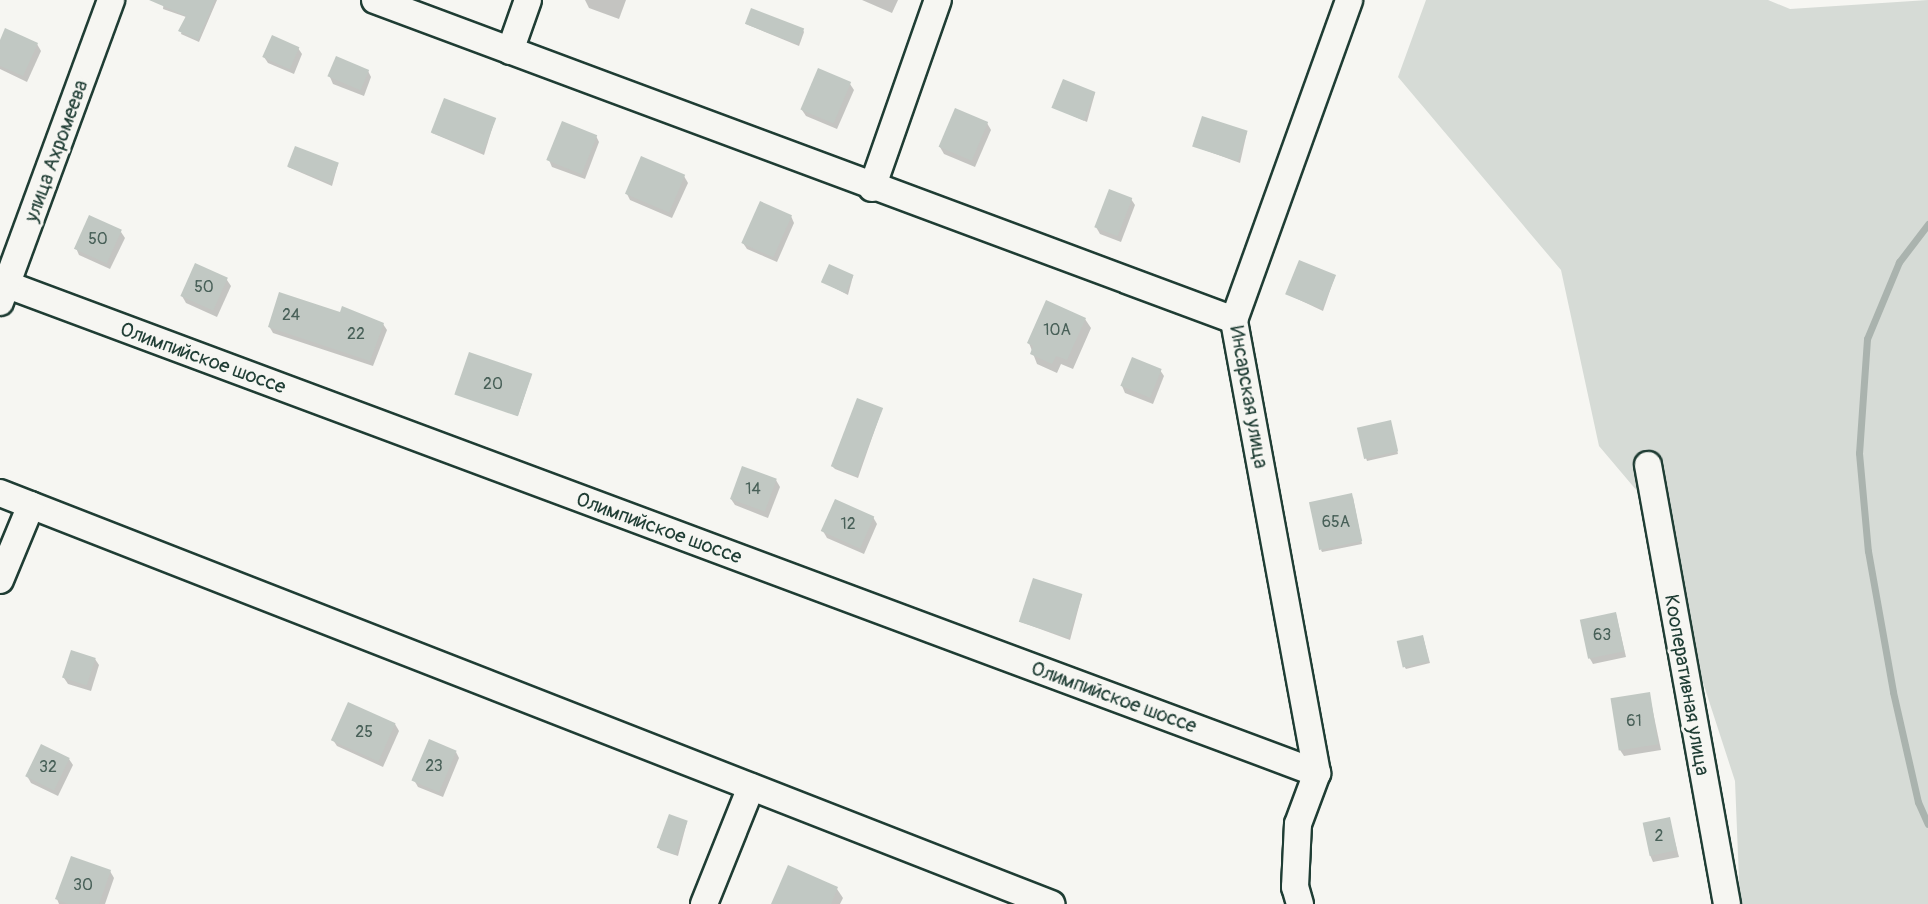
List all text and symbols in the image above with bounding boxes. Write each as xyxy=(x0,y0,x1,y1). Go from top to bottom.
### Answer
street label: улица Ахромеева xyxy=(19,77,93,225)
house number: 50 xyxy=(88,229,108,249)
house number: 50 xyxy=(194,277,214,297)
house number: 24 xyxy=(282,305,300,325)
street label: Олимпийское шоссе xyxy=(117,317,289,399)
house number: 10А xyxy=(1043,320,1071,340)
house number: 22 xyxy=(347,324,365,344)
street label: Инсарская улица xyxy=(1225,324,1273,470)
house number: 20 xyxy=(483,374,503,394)
house number: 14 xyxy=(745,479,761,499)
street label: Олимпийское шоссе xyxy=(573,487,745,569)
house number: 65А xyxy=(1322,512,1350,532)
house number: 12 xyxy=(840,514,856,534)
street label: Кооперативная улица xyxy=(1659,593,1715,777)
house number: 63 xyxy=(1593,625,1611,645)
street label: Олимпийское шоссе xyxy=(1028,656,1200,738)
house number: 61 xyxy=(1626,711,1642,731)
house number: 25 xyxy=(355,722,373,742)
house number: 23 xyxy=(425,756,443,776)
house number: 32 xyxy=(39,757,57,777)
house number: 2 xyxy=(1655,826,1663,846)
house number: 30 xyxy=(73,875,93,895)

